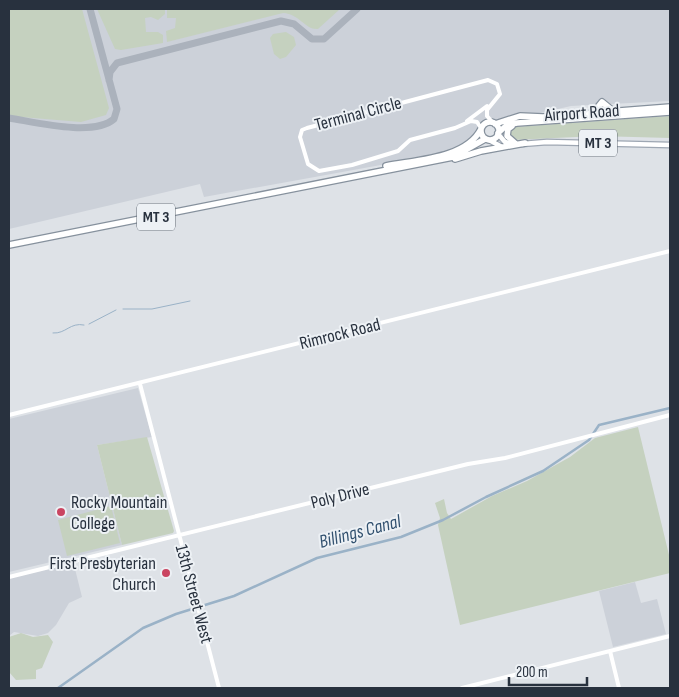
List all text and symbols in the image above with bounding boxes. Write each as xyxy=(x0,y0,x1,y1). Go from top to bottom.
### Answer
street label: Terminal Circle xyxy=(312,92,404,136)
street label: Airport Road xyxy=(543,100,620,126)
road number: MT 3 xyxy=(579,130,617,156)
road number: MT 3 xyxy=(137,203,175,230)
street label: Rimrock Road xyxy=(297,314,383,354)
street label: Poly Drive xyxy=(309,479,371,513)
place label: Rocky Mountain College xyxy=(71,492,167,534)
marker: Rocky Mountain College xyxy=(55,506,67,518)
water label: Billings Canal xyxy=(317,510,404,554)
street label: 13th Street West xyxy=(171,542,217,646)
place label: First Presbyterian Church xyxy=(50,553,156,595)
marker: First Presbyterian Church xyxy=(160,567,172,579)
scale bar xyxy=(509,654,586,686)
text: 200 m xyxy=(516,663,548,682)

